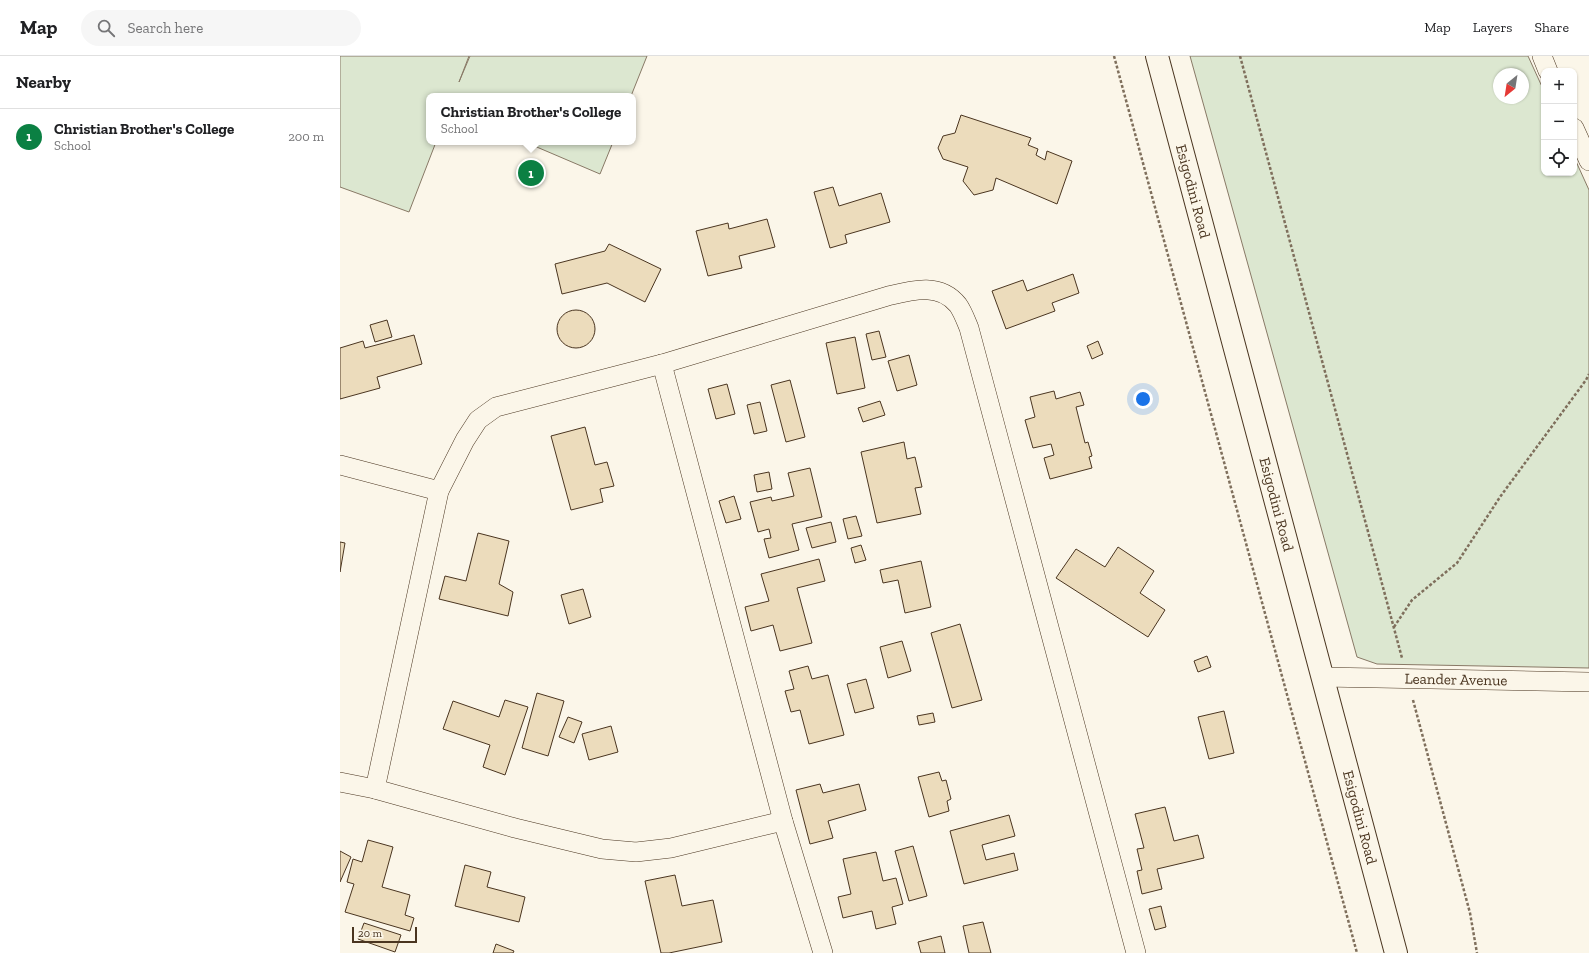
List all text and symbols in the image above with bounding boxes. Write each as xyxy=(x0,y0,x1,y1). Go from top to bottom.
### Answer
search box xyxy=(81,10,361,46)
text: Map xyxy=(20,16,57,39)
icon: search xyxy=(95,17,117,39)
text: Search here xyxy=(127,19,203,37)
text: Map xyxy=(1424,19,1451,36)
text: Layers xyxy=(1473,19,1512,36)
text: Share xyxy=(1534,19,1569,36)
north arrow xyxy=(1493,68,1529,104)
map controls xyxy=(1541,68,1577,176)
button: + xyxy=(1541,68,1577,104)
text: Nearby xyxy=(16,72,71,92)
popup xyxy=(426,93,636,145)
text: Christian Brother's College xyxy=(441,103,621,121)
button: − xyxy=(1541,104,1577,140)
text: Christian Brother's College xyxy=(54,120,234,138)
text: School xyxy=(441,121,478,136)
text: 1 xyxy=(26,129,32,144)
text: 200 m xyxy=(288,129,324,144)
text: School xyxy=(54,138,91,153)
button: locate xyxy=(1541,140,1577,176)
street label: Esigodini Road xyxy=(1172,142,1214,241)
pin: 1 xyxy=(518,158,544,188)
your location xyxy=(1133,389,1153,409)
street label: Esigodini Road xyxy=(1255,455,1298,554)
street label: Leander Avenue xyxy=(1404,670,1508,689)
street label: Esigodini Road xyxy=(1339,768,1381,867)
scale bar xyxy=(352,925,417,944)
text: 20 m xyxy=(358,927,382,940)

